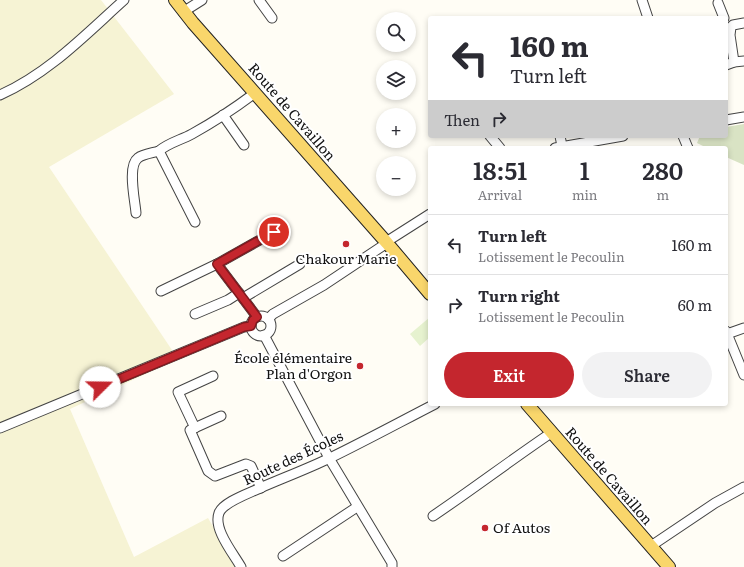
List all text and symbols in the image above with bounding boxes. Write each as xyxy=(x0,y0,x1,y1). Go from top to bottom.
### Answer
map controls xyxy=(376,12,416,196)
button: search xyxy=(376,12,416,52)
text: 160 m xyxy=(510,24,589,66)
icon: left xyxy=(444,32,496,84)
street label: Route de Cavaillon xyxy=(245,58,341,165)
button: layers xyxy=(376,60,416,100)
text: Turn left xyxy=(510,62,587,89)
button: + xyxy=(376,108,416,148)
text: Then xyxy=(444,108,480,131)
icon: right xyxy=(488,108,510,130)
text: 18:51 xyxy=(473,152,527,187)
text: 1 xyxy=(580,152,590,187)
text: 280 xyxy=(642,152,683,187)
button: − xyxy=(376,156,416,196)
text: Arrival xyxy=(478,185,522,204)
text: min xyxy=(572,185,597,204)
text: m xyxy=(656,185,669,204)
pin xyxy=(257,215,291,249)
icon: arrive xyxy=(263,221,285,243)
text: Turn left xyxy=(478,224,547,247)
text: 160 m xyxy=(672,233,712,256)
icon: left xyxy=(444,234,466,256)
marker: Chakour Marie xyxy=(341,239,351,249)
text: Lotissement le Pecoulin xyxy=(478,247,625,266)
place label: Chakour Marie xyxy=(296,248,397,268)
text: Turn right xyxy=(478,284,560,307)
text: 60 m xyxy=(678,293,712,316)
icon: right xyxy=(444,294,466,316)
text: Lotissement le Pecoulin xyxy=(478,307,625,326)
place label: École élémentaire Plan d'Orgon xyxy=(234,347,352,383)
button: Exit xyxy=(444,352,574,398)
button: Share xyxy=(582,352,712,398)
marker: École élémentaire Plan d'Orgon xyxy=(355,361,365,371)
position arrow xyxy=(79,366,121,408)
street label: Route de Cavaillon xyxy=(562,422,658,529)
street label: Route des Écoles xyxy=(239,425,346,489)
place label: Of Autos xyxy=(493,517,550,537)
marker: Of Autos xyxy=(480,523,490,533)

